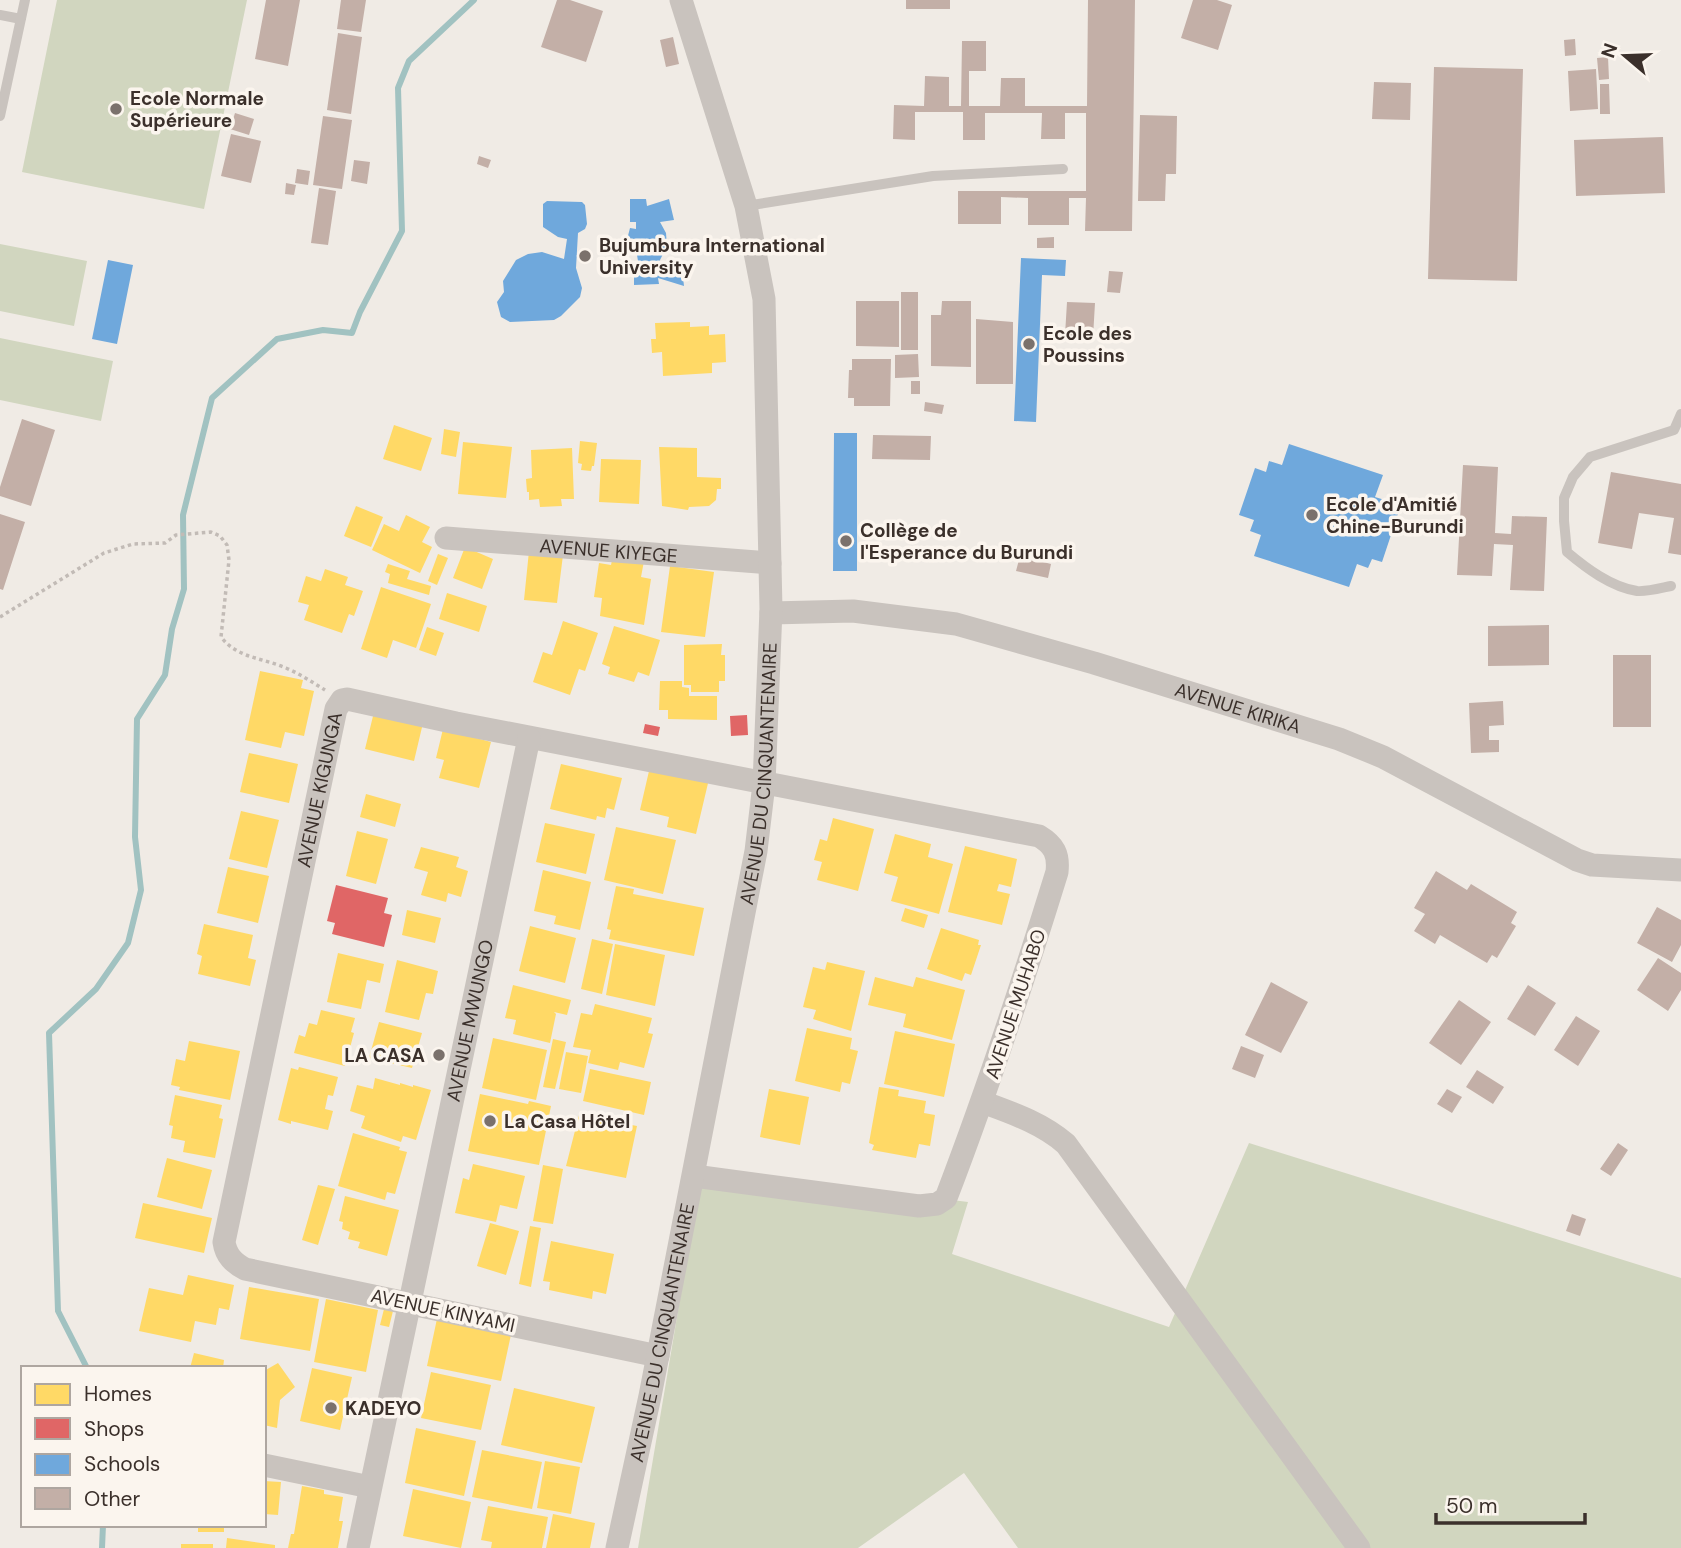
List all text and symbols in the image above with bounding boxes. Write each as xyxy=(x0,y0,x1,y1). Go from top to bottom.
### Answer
north arrow xyxy=(1590,21,1660,91)
text: N xyxy=(1595,40,1623,61)
place label: Ecole Normale Supérieure xyxy=(130,86,264,133)
marker: Ecole Normale Supérieure xyxy=(108,101,124,117)
place label: Bujumbura International University xyxy=(599,233,825,280)
marker: Bujumbura International University xyxy=(577,248,593,264)
place label: Ecole des Poussins xyxy=(1043,321,1132,368)
marker: Ecole des Poussins xyxy=(1021,336,1037,352)
place label: Ecole d'Amitié Chine-Burundi xyxy=(1326,492,1464,539)
marker: Ecole d'Amitié Chine-Burundi xyxy=(1304,507,1320,523)
place label: Collège de l'Esperance du Burundi xyxy=(860,518,1073,565)
street label: AVENUE KIYEGE xyxy=(539,533,678,569)
marker: Collège de l'Esperance du Burundi xyxy=(838,533,854,549)
street label: AVENUE DU CINQUANTENAIRE xyxy=(734,642,783,907)
street label: AVENUE KIRIKA xyxy=(1172,677,1304,740)
street label: AVENUE KIGUNGA xyxy=(291,709,348,870)
street label: AVENUE MUHABO xyxy=(980,926,1051,1082)
street label: AVENUE MWUNGO xyxy=(441,938,499,1104)
place label: LA CASA xyxy=(344,1043,426,1068)
marker: LA CASA xyxy=(431,1047,447,1063)
place label: La Casa Hôtel xyxy=(504,1109,630,1134)
marker: La Casa Hôtel xyxy=(482,1113,498,1129)
street label: AVENUE DU CINQUANTENAIRE xyxy=(624,1201,700,1465)
street label: AVENUE KINYAMI xyxy=(368,1283,517,1338)
legend xyxy=(21,1366,266,1527)
text: Homes xyxy=(84,1380,152,1408)
place label: KADEYO xyxy=(345,1396,422,1421)
marker: KADEYO xyxy=(323,1400,339,1416)
text: Shops xyxy=(84,1415,144,1443)
text: Schools xyxy=(84,1450,160,1478)
scale bar xyxy=(1436,1482,1585,1526)
text: Other xyxy=(84,1485,140,1513)
text: 50 m xyxy=(1446,1492,1497,1520)

